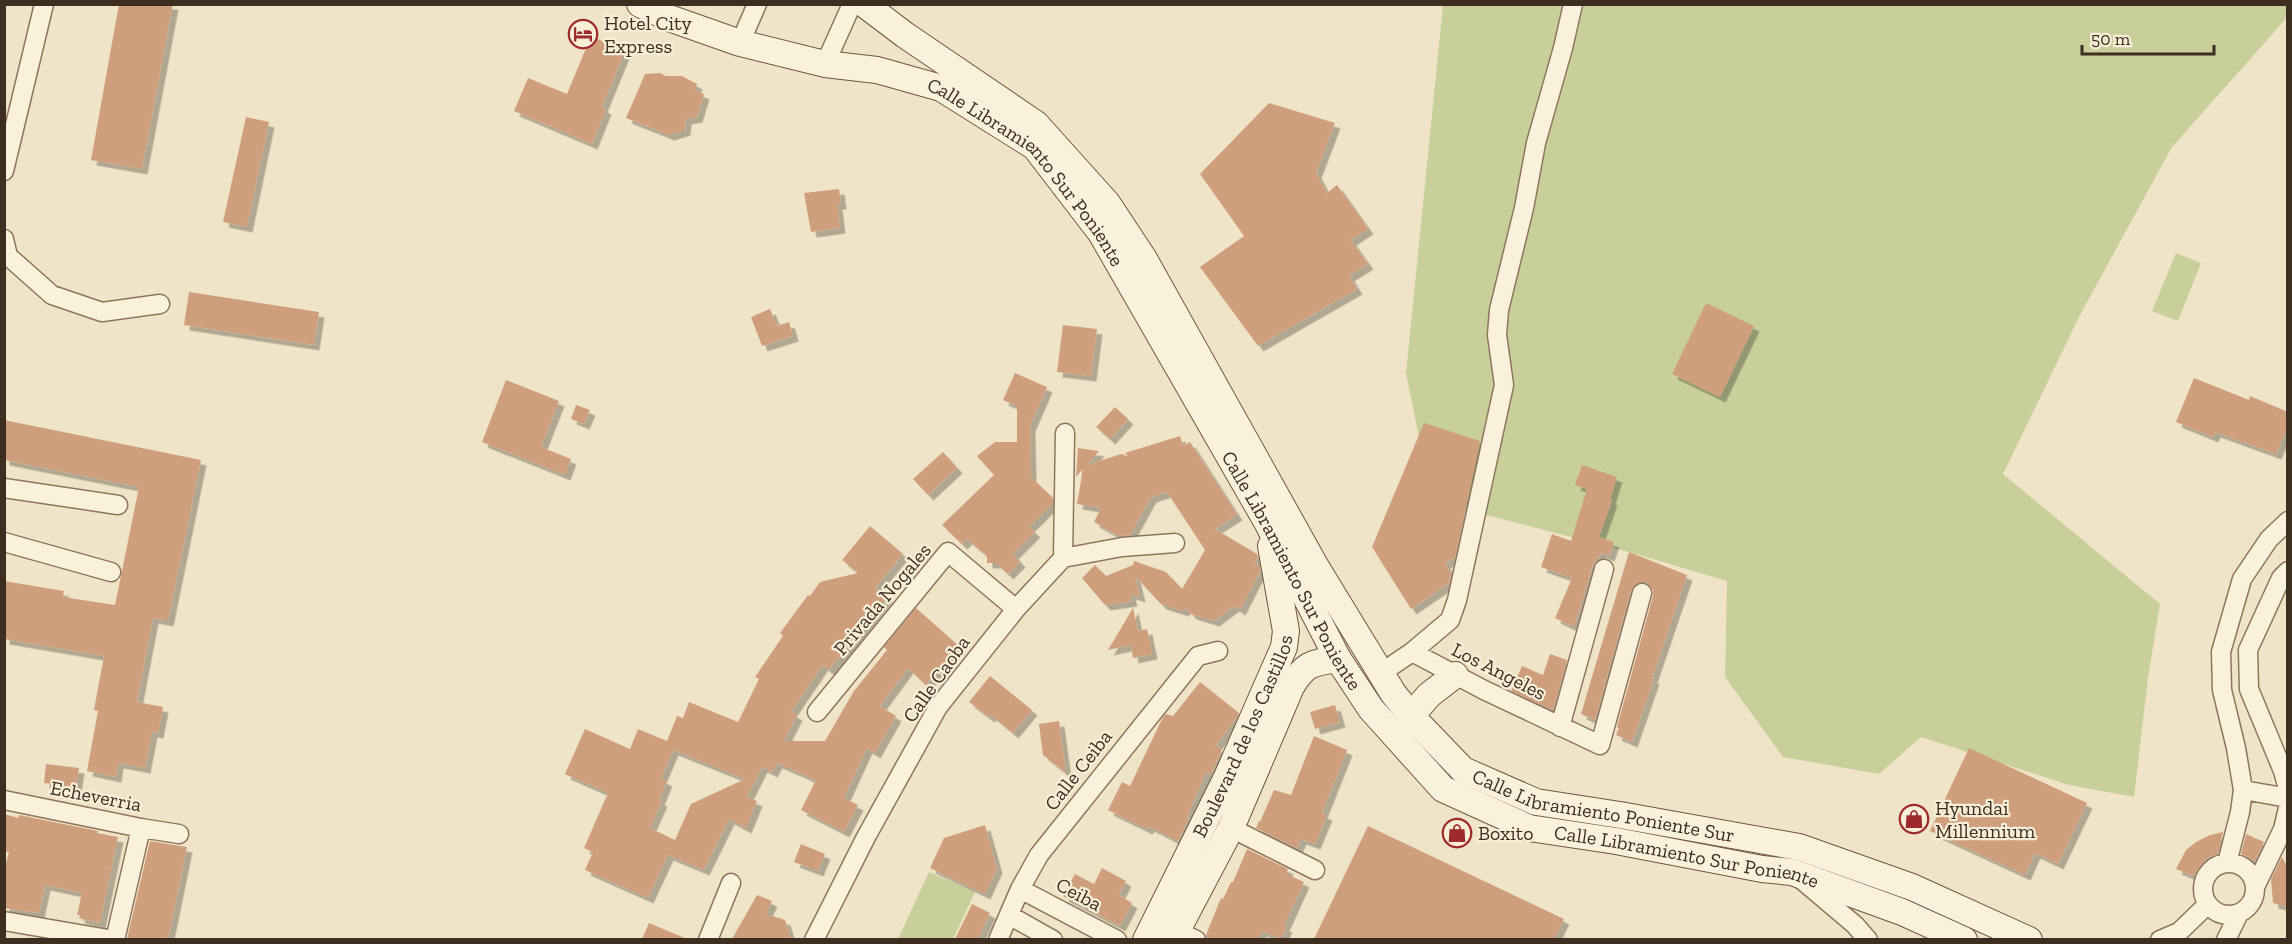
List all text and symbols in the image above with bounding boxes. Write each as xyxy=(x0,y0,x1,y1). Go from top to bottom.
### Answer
place label: Hotel City Express xyxy=(604,11,693,58)
hotel icon: Hotel City Express xyxy=(567,18,599,50)
scale bar xyxy=(2082,18,2214,56)
text: 50 m xyxy=(2091,28,2131,50)
street label: Calle Libramiento Sur Poniente xyxy=(925,73,1129,270)
street label: Calle Libramiento Sur Poniente xyxy=(1217,447,1367,695)
street label: Privada Nogales xyxy=(828,538,936,660)
street label: Calle Caoba xyxy=(897,631,975,727)
street label: Boulevard de los Castillos xyxy=(1187,634,1297,841)
street label: Los Angeles xyxy=(1448,637,1550,705)
street label: Calle Ceiba xyxy=(1039,725,1117,815)
street label: Calle Libramiento Poniente Sur xyxy=(1469,764,1737,847)
street label: Echeverria xyxy=(48,775,144,817)
place label: Hyundai Millennium xyxy=(1935,796,2036,843)
shop icon: Hyundai Millennium xyxy=(1898,803,1930,835)
shop icon: Boxito xyxy=(1441,817,1473,849)
street label: Calle Libramiento Sur Poniente xyxy=(1553,820,1822,893)
place label: Boxito xyxy=(1478,821,1534,845)
street label: Ceiba xyxy=(1052,872,1106,916)

